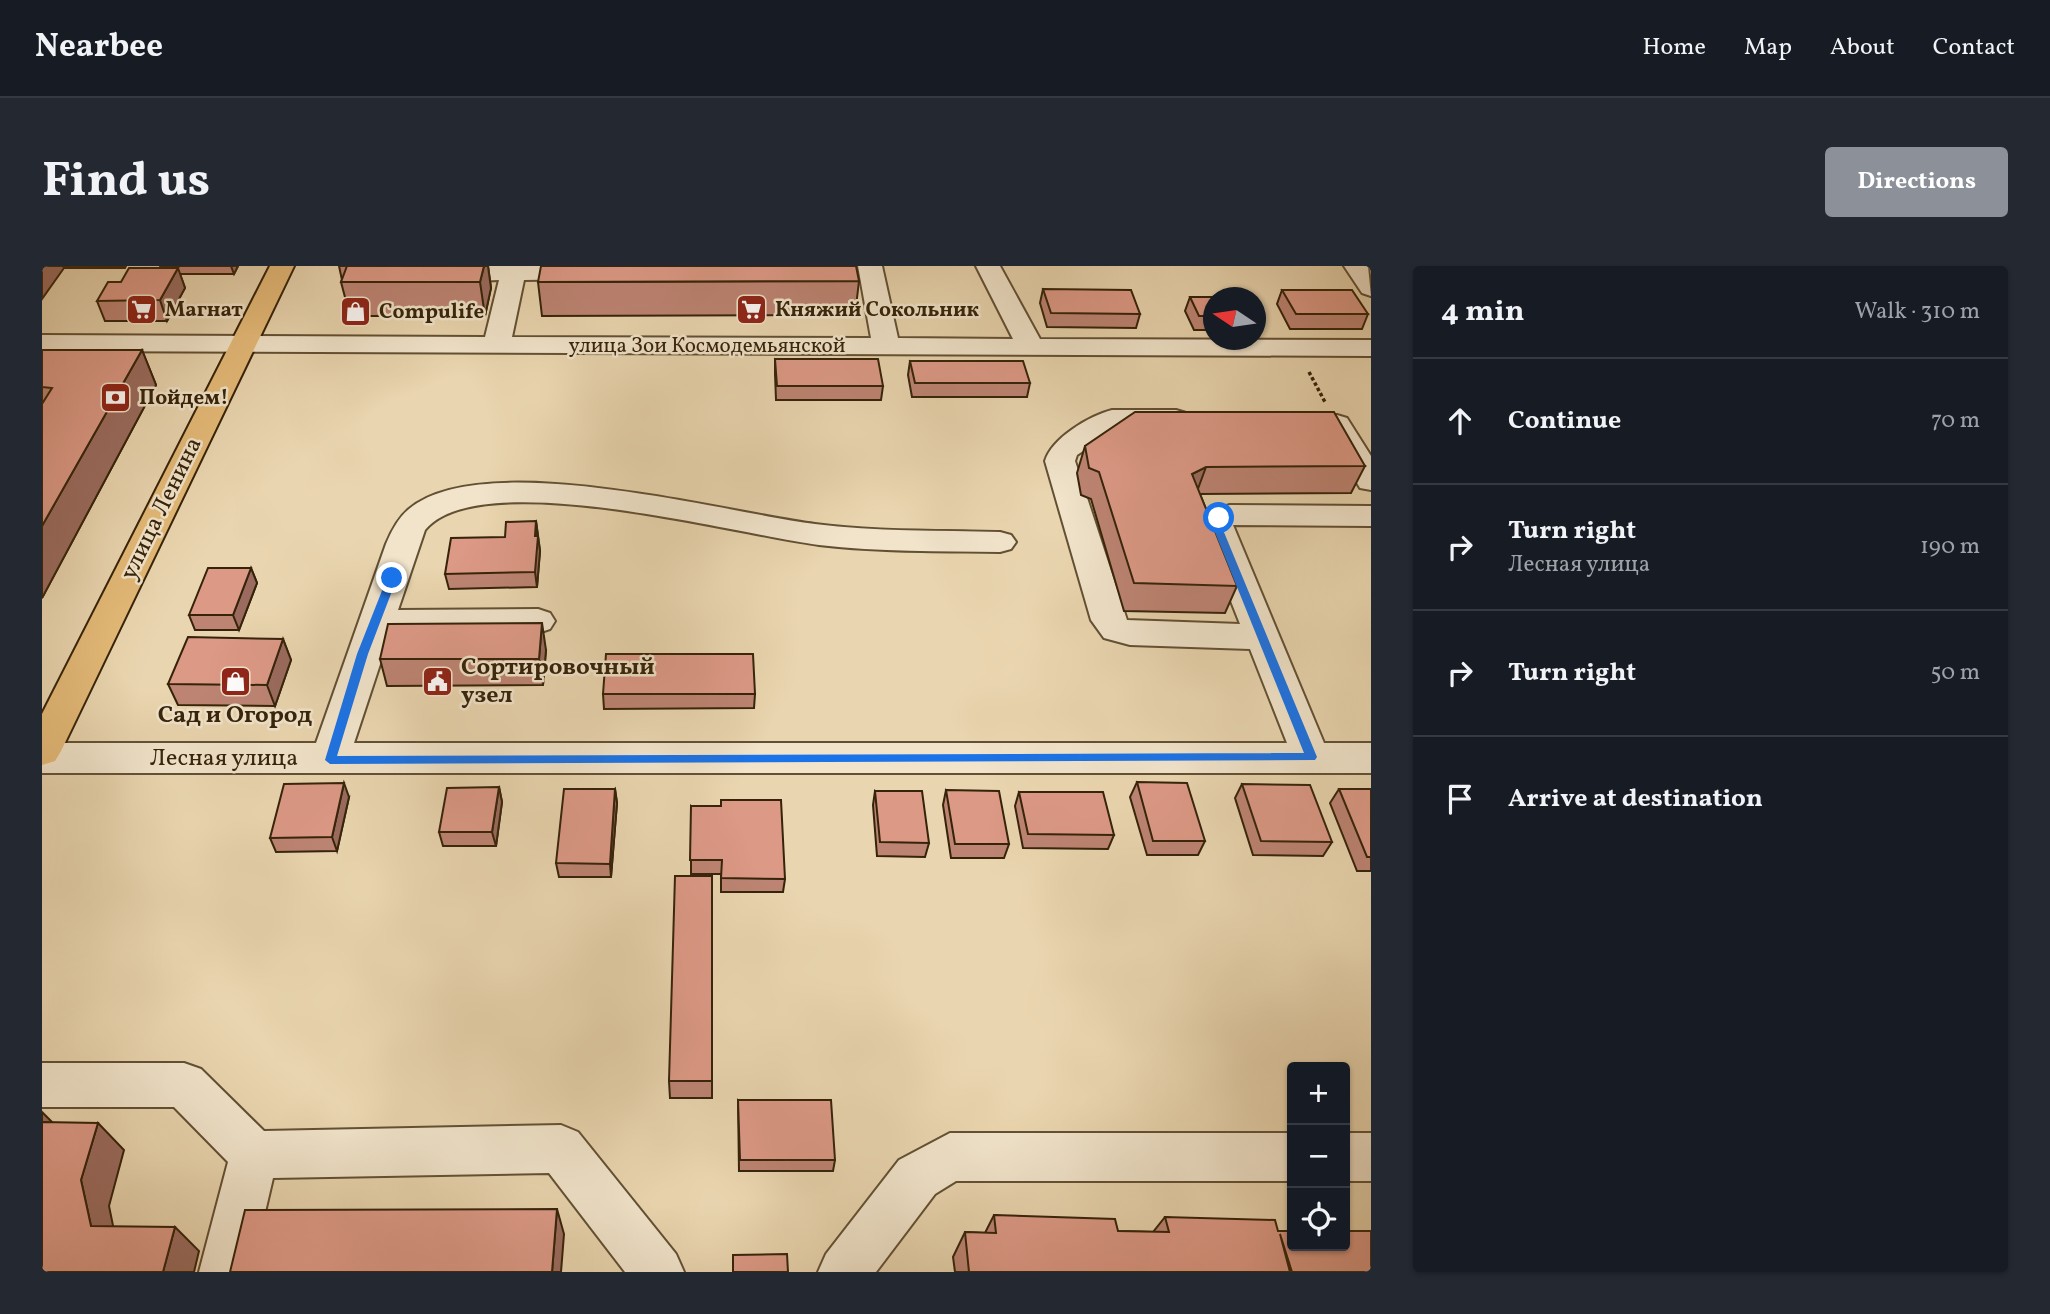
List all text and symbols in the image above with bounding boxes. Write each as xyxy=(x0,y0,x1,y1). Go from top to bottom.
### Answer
text: Nearbee xyxy=(35,25,163,71)
text: Home xyxy=(1642,31,1706,65)
text: Map xyxy=(1744,31,1792,65)
text: About xyxy=(1830,31,1895,65)
text: Contact xyxy=(1933,31,2015,65)
button: Directions xyxy=(1825,147,2008,217)
text: Find us xyxy=(42,148,210,217)
north arrow xyxy=(1203,287,1266,350)
text: 4 min xyxy=(1441,291,1525,333)
supermarket icon: Магнат xyxy=(125,293,159,327)
supermarket icon: Княжий Сокольник xyxy=(735,293,769,327)
shop icon: Compulife xyxy=(339,295,373,329)
place label: Магнат xyxy=(165,296,243,325)
place label: Княжий Сокольник xyxy=(775,296,979,325)
text: Walk · 310 m xyxy=(1854,296,1980,328)
place label: Compulife xyxy=(379,298,484,327)
street label: улица Зои Космодемьянской xyxy=(568,332,846,361)
bank icon: Пойдем! xyxy=(99,381,133,415)
place label: Пойдем! xyxy=(139,384,229,413)
icon: ahead xyxy=(1441,402,1479,440)
text: Continue xyxy=(1508,403,1621,439)
text: 70 m xyxy=(1931,405,1980,437)
street label: улица Ленина xyxy=(113,432,211,586)
route start xyxy=(1203,502,1234,533)
text: Turn right xyxy=(1508,513,1636,549)
icon: right xyxy=(1441,528,1479,566)
text: 190 m xyxy=(1920,531,1980,563)
text: Лесная улица xyxy=(1508,549,1650,581)
route end xyxy=(376,562,407,593)
place label: Сортировочный узел xyxy=(461,651,655,713)
icon: right xyxy=(1441,654,1479,692)
text: Turn right xyxy=(1508,655,1636,691)
text: 50 m xyxy=(1931,657,1980,689)
shop icon: Сад и Огород xyxy=(218,665,252,699)
public building icon: Сортировочный узел xyxy=(421,665,455,699)
place label: Сад и Огород xyxy=(158,699,313,733)
street label: Лесная улица xyxy=(150,742,298,776)
icon: arrive xyxy=(1441,780,1479,818)
text: Arrive at destination xyxy=(1508,781,1763,817)
map controls xyxy=(1287,1062,1350,1251)
button: + xyxy=(1287,1062,1350,1125)
button: − xyxy=(1287,1125,1350,1188)
button: locate xyxy=(1287,1188,1350,1251)

